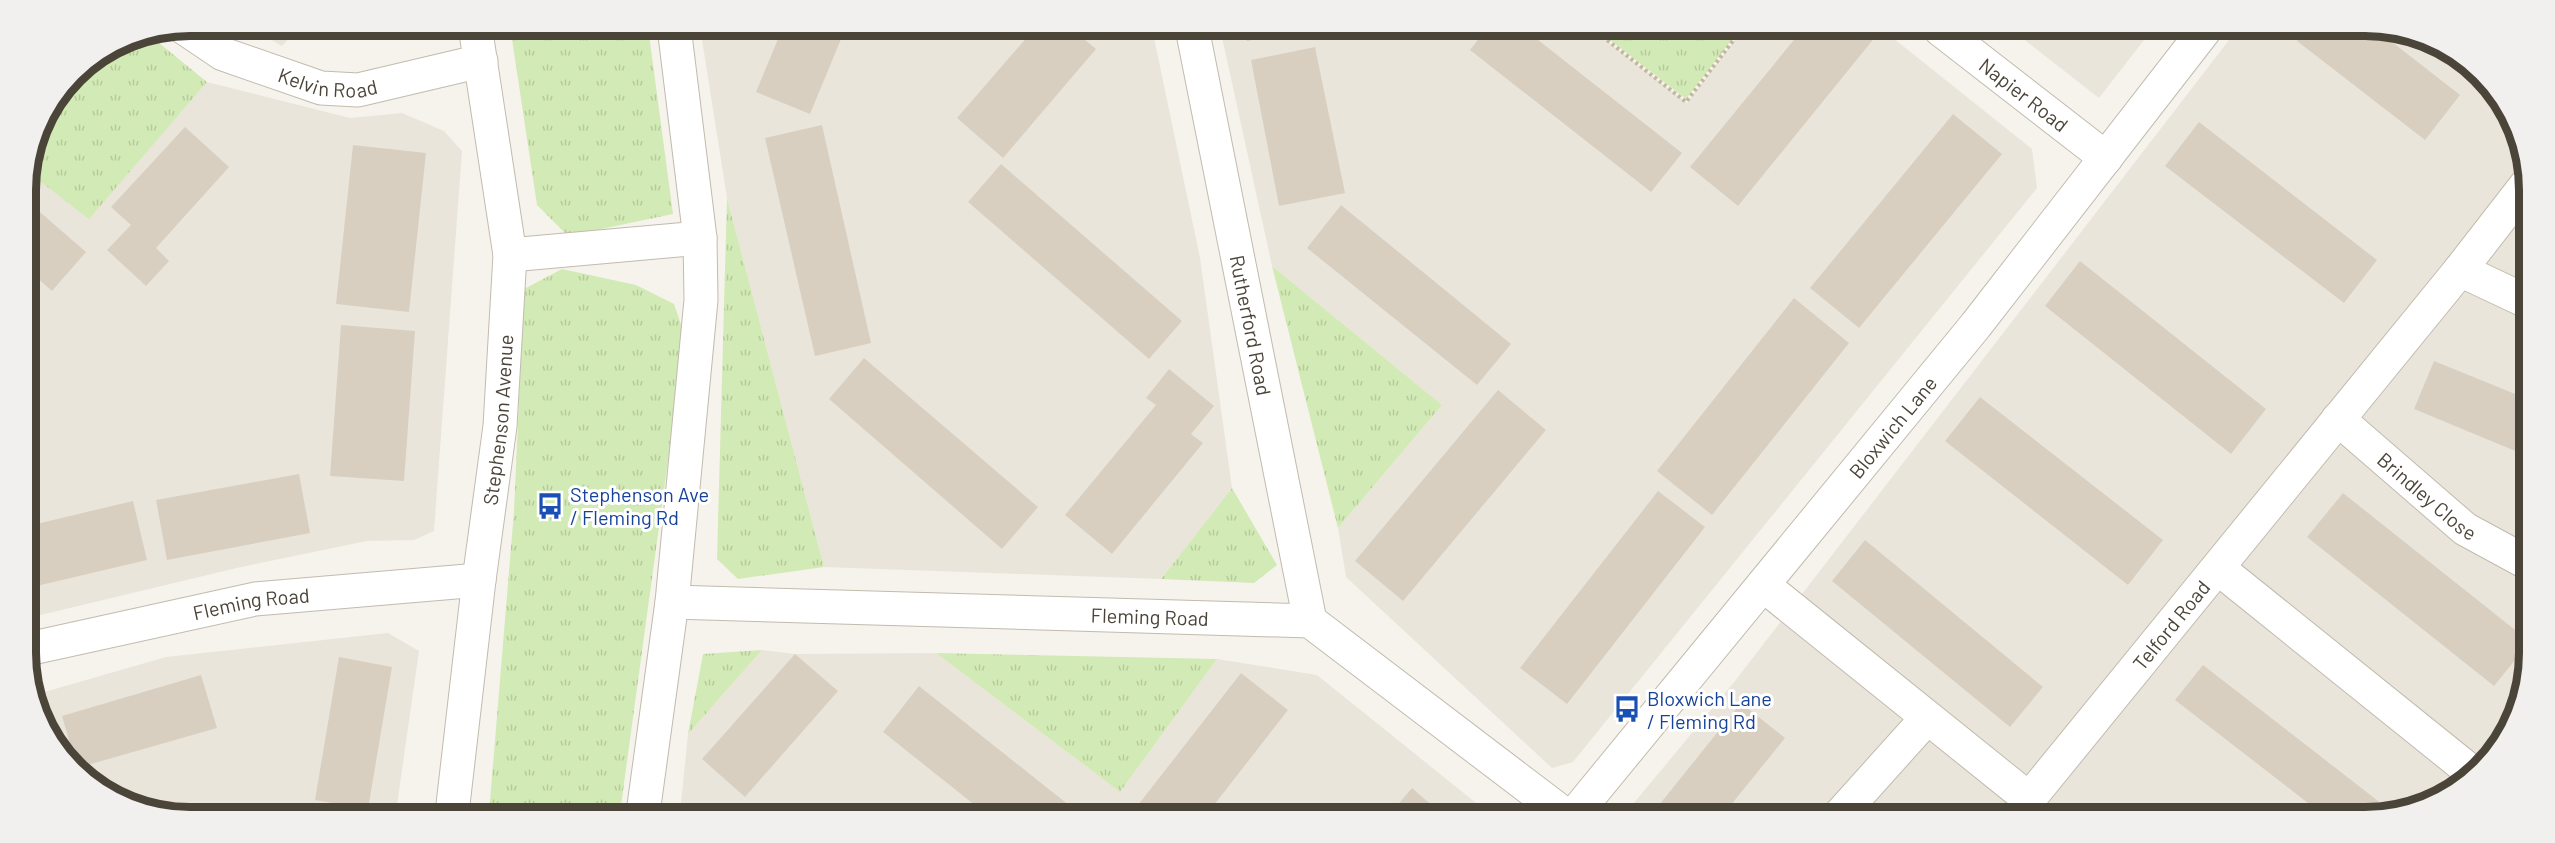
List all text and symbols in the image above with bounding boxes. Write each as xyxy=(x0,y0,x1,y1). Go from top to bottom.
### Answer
street label: Napier Road xyxy=(1975,52,2073,136)
street label: Kelvin Road xyxy=(275,62,380,102)
street label: Rutherford Road xyxy=(1225,253,1277,397)
street label: Stephenson Avenue xyxy=(477,334,517,507)
street label: Bloxwich Lane xyxy=(1843,371,1941,483)
street label: Brindley Close xyxy=(2373,447,2481,545)
place label: Stephenson Ave / Fleming Rd xyxy=(570,482,709,529)
bus stop icon: Stephenson Ave / Fleming Rd xyxy=(535,491,565,521)
street label: Telford Road xyxy=(2127,575,2215,675)
street label: Fleming Road xyxy=(190,582,310,624)
street label: Fleming Road xyxy=(1090,602,1209,630)
place label: Bloxwich Lane / Fleming Rd xyxy=(1647,686,1772,733)
bus stop icon: Bloxwich Lane / Fleming Rd xyxy=(1612,694,1642,724)

